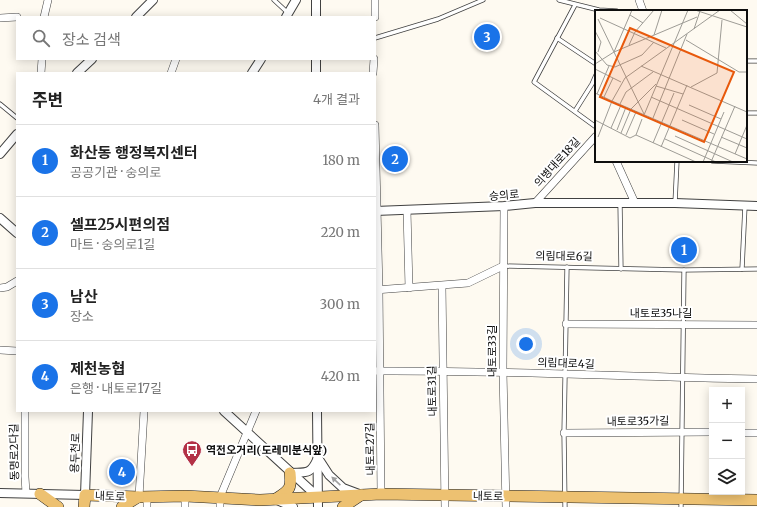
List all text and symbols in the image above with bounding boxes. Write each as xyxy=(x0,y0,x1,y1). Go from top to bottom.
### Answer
inset map xyxy=(595,10,747,162)
search box xyxy=(16,16,376,60)
pin: 3 xyxy=(474,22,500,52)
icon: search xyxy=(30,27,52,49)
text: 장소 검색 xyxy=(62,30,121,49)
text: 주변 xyxy=(32,89,63,111)
text: 4개 결과 xyxy=(313,91,360,108)
street label: 의병대로18길 xyxy=(531,134,583,190)
text: 화산동 행정복지센터 xyxy=(70,143,198,162)
pin: 2 xyxy=(382,144,408,174)
text: 1 xyxy=(42,152,48,169)
text: 180 m xyxy=(322,152,360,169)
text: 공공기관 · 숭의로 xyxy=(70,164,161,181)
street label: 숭의로 xyxy=(488,187,520,203)
text: 셀프25시편의점 xyxy=(70,215,170,234)
text: 2 xyxy=(41,224,49,241)
text: 220 m xyxy=(321,224,360,241)
pin: 1 xyxy=(671,235,697,265)
text: 마트 · 숭의로1길 xyxy=(70,236,155,253)
street label: 의림대로6길 xyxy=(535,249,593,263)
text: 남산 xyxy=(70,287,98,306)
text: 3 xyxy=(41,296,49,313)
text: 300 m xyxy=(320,296,360,313)
street label: 내토로35나길 xyxy=(630,306,692,320)
text: 장소 xyxy=(70,308,94,325)
street label: 내토로33길 xyxy=(485,325,499,377)
your location xyxy=(516,334,536,354)
street label: 의림대로4길 xyxy=(537,355,595,371)
text: 제천농협 xyxy=(70,359,125,378)
street label: 내토로31길 xyxy=(425,365,439,417)
text: 4 xyxy=(41,368,49,385)
text: 420 m xyxy=(321,368,360,385)
text: 은행 · 내토로17길 xyxy=(70,380,162,397)
map controls xyxy=(709,387,745,495)
button: + xyxy=(709,387,745,423)
street label: 내토로35가길 xyxy=(607,413,669,429)
street label: 내토로27길 xyxy=(363,422,377,476)
street label: 동명로2다길 xyxy=(7,423,21,481)
button: − xyxy=(709,423,745,459)
street label: 용두천로 xyxy=(67,433,83,473)
bus stop icon: 역전오거리(도레미분식앞) xyxy=(181,439,203,467)
place label: 역전오거리(도레미분식앞) xyxy=(206,443,327,457)
pin: 4 xyxy=(109,457,135,487)
button: layers xyxy=(709,459,745,495)
one-way arrow xyxy=(331,476,341,486)
street label: 내토로 xyxy=(95,488,125,504)
street label: 내토로 xyxy=(473,489,503,503)

